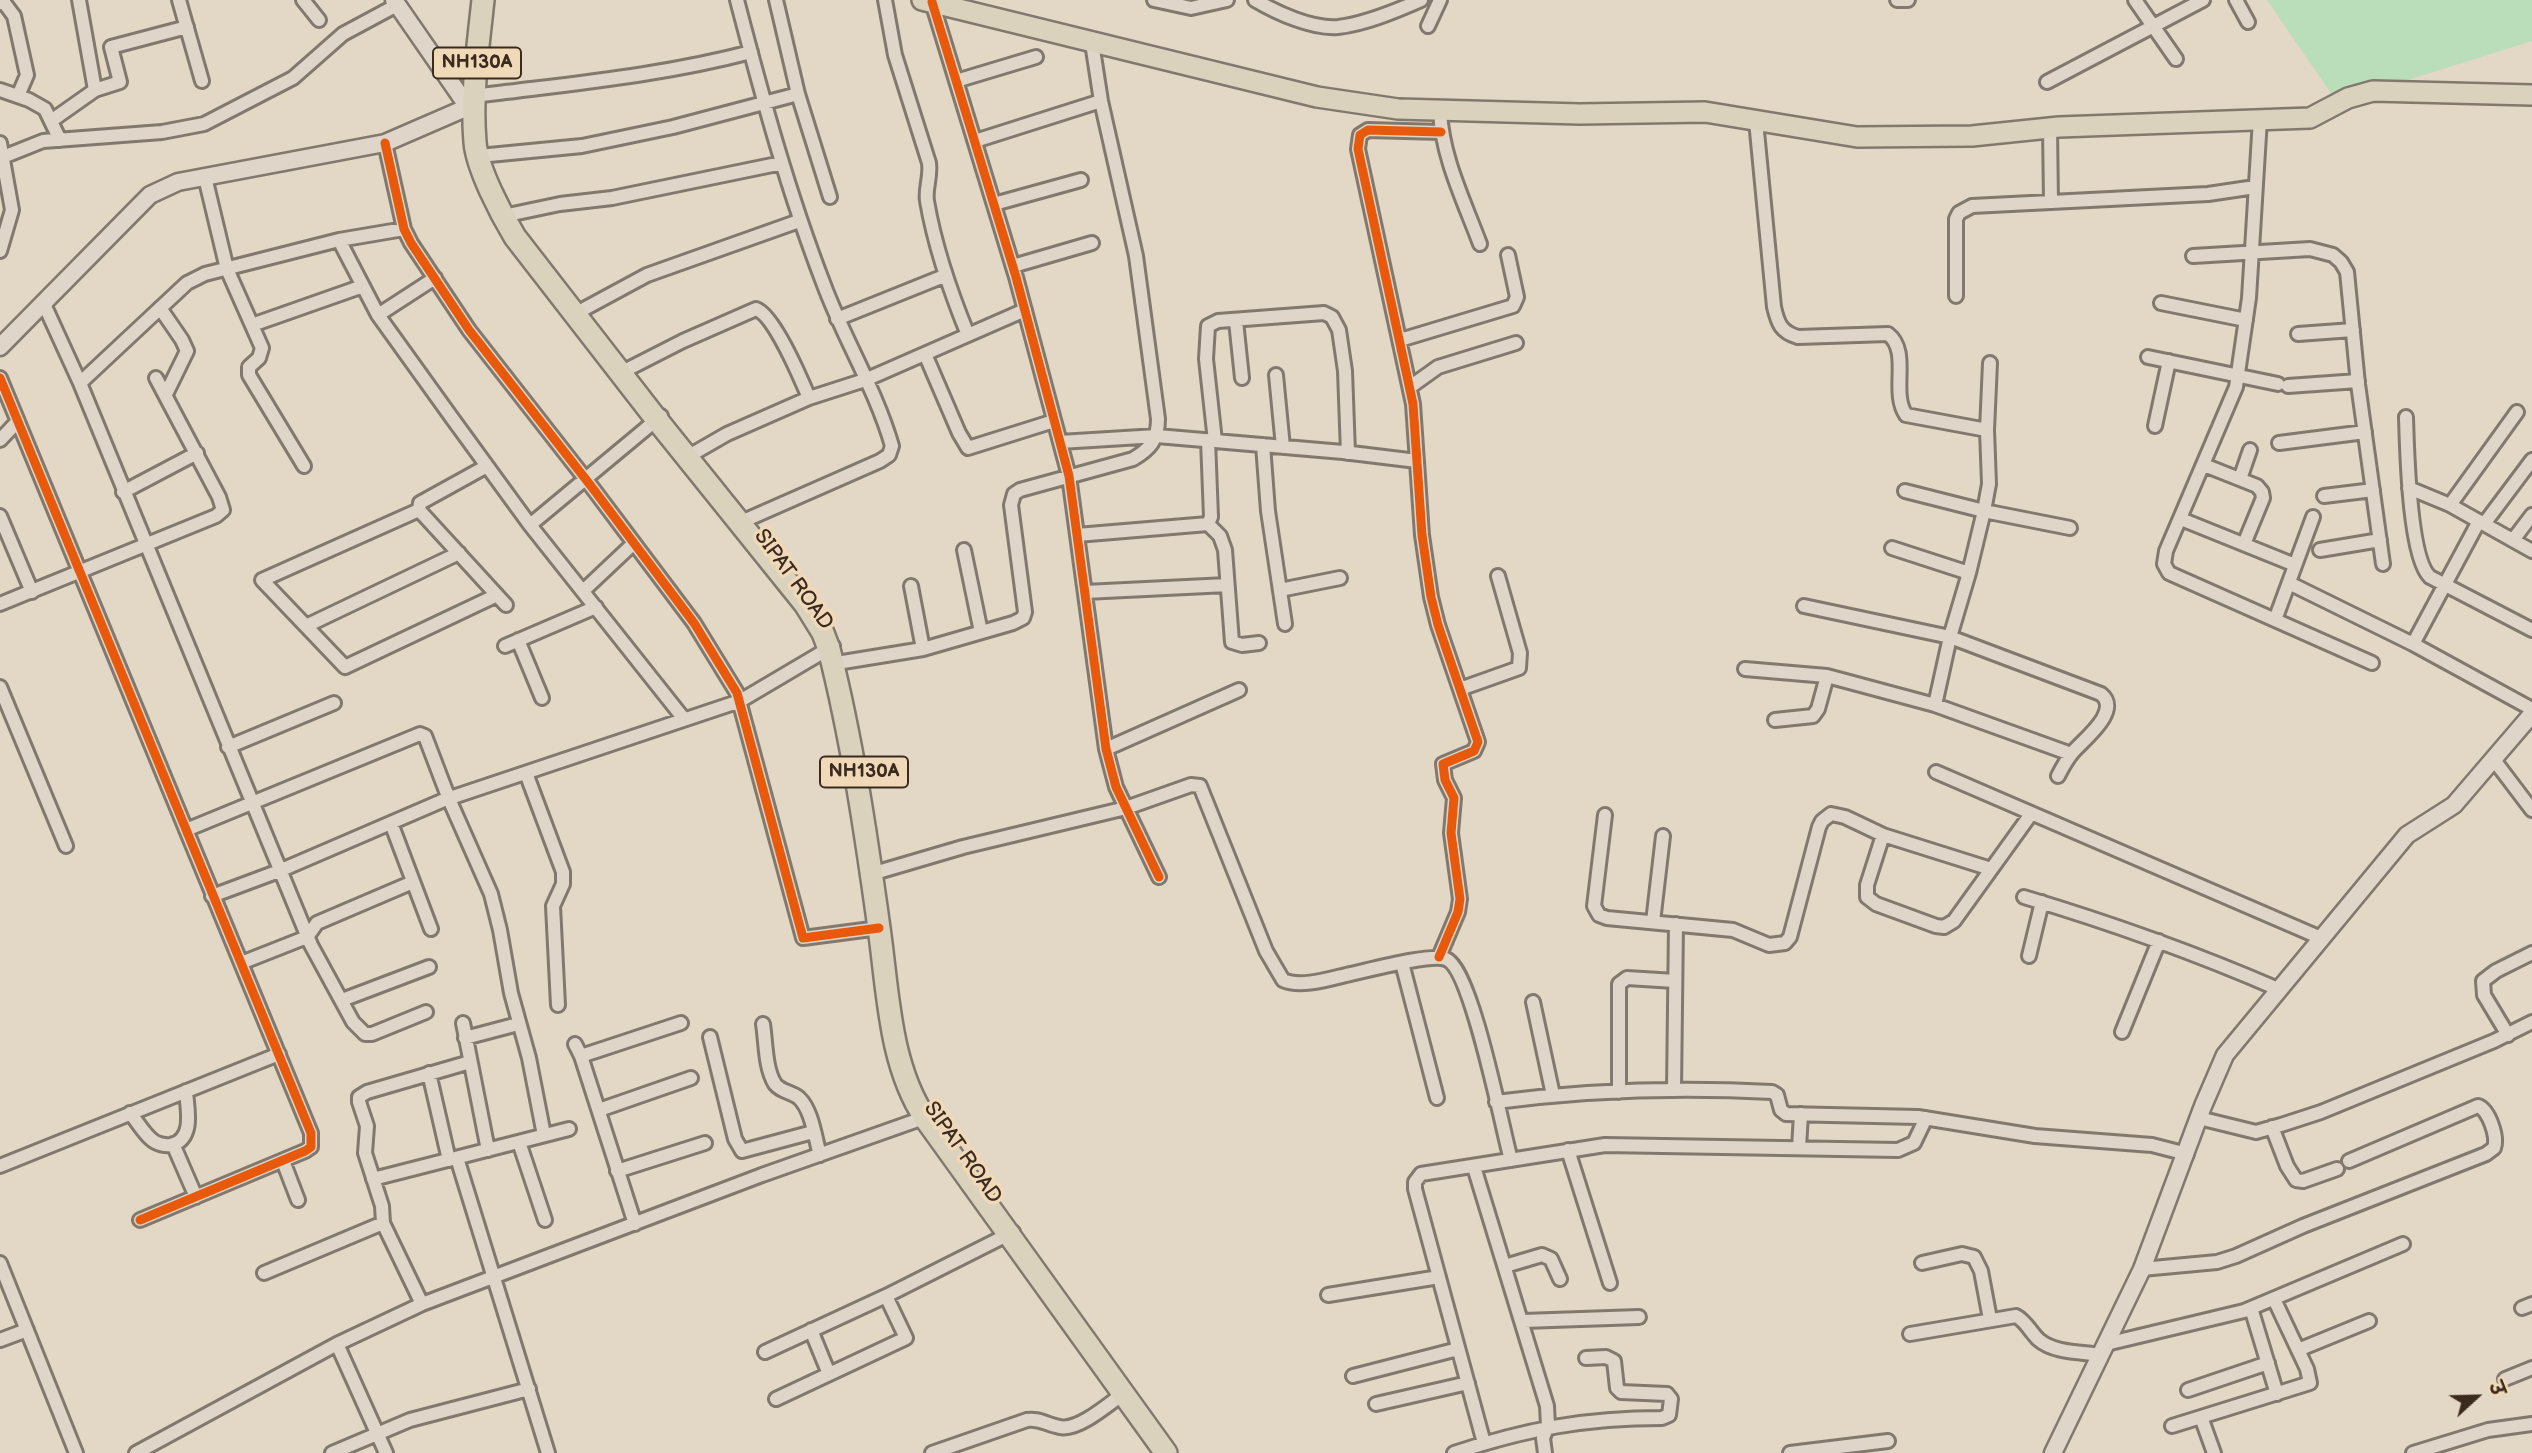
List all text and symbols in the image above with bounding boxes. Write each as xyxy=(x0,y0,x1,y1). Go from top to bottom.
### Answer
road number: NH130A xyxy=(433,48,521,78)
street label: SIPAT ROAD xyxy=(748,525,838,635)
road number: NH130A xyxy=(820,757,908,788)
street label: SIPAT ROAD xyxy=(918,1097,1006,1209)
north arrow xyxy=(2441,1362,2511,1432)
text: उ xyxy=(2483,1379,2509,1399)

